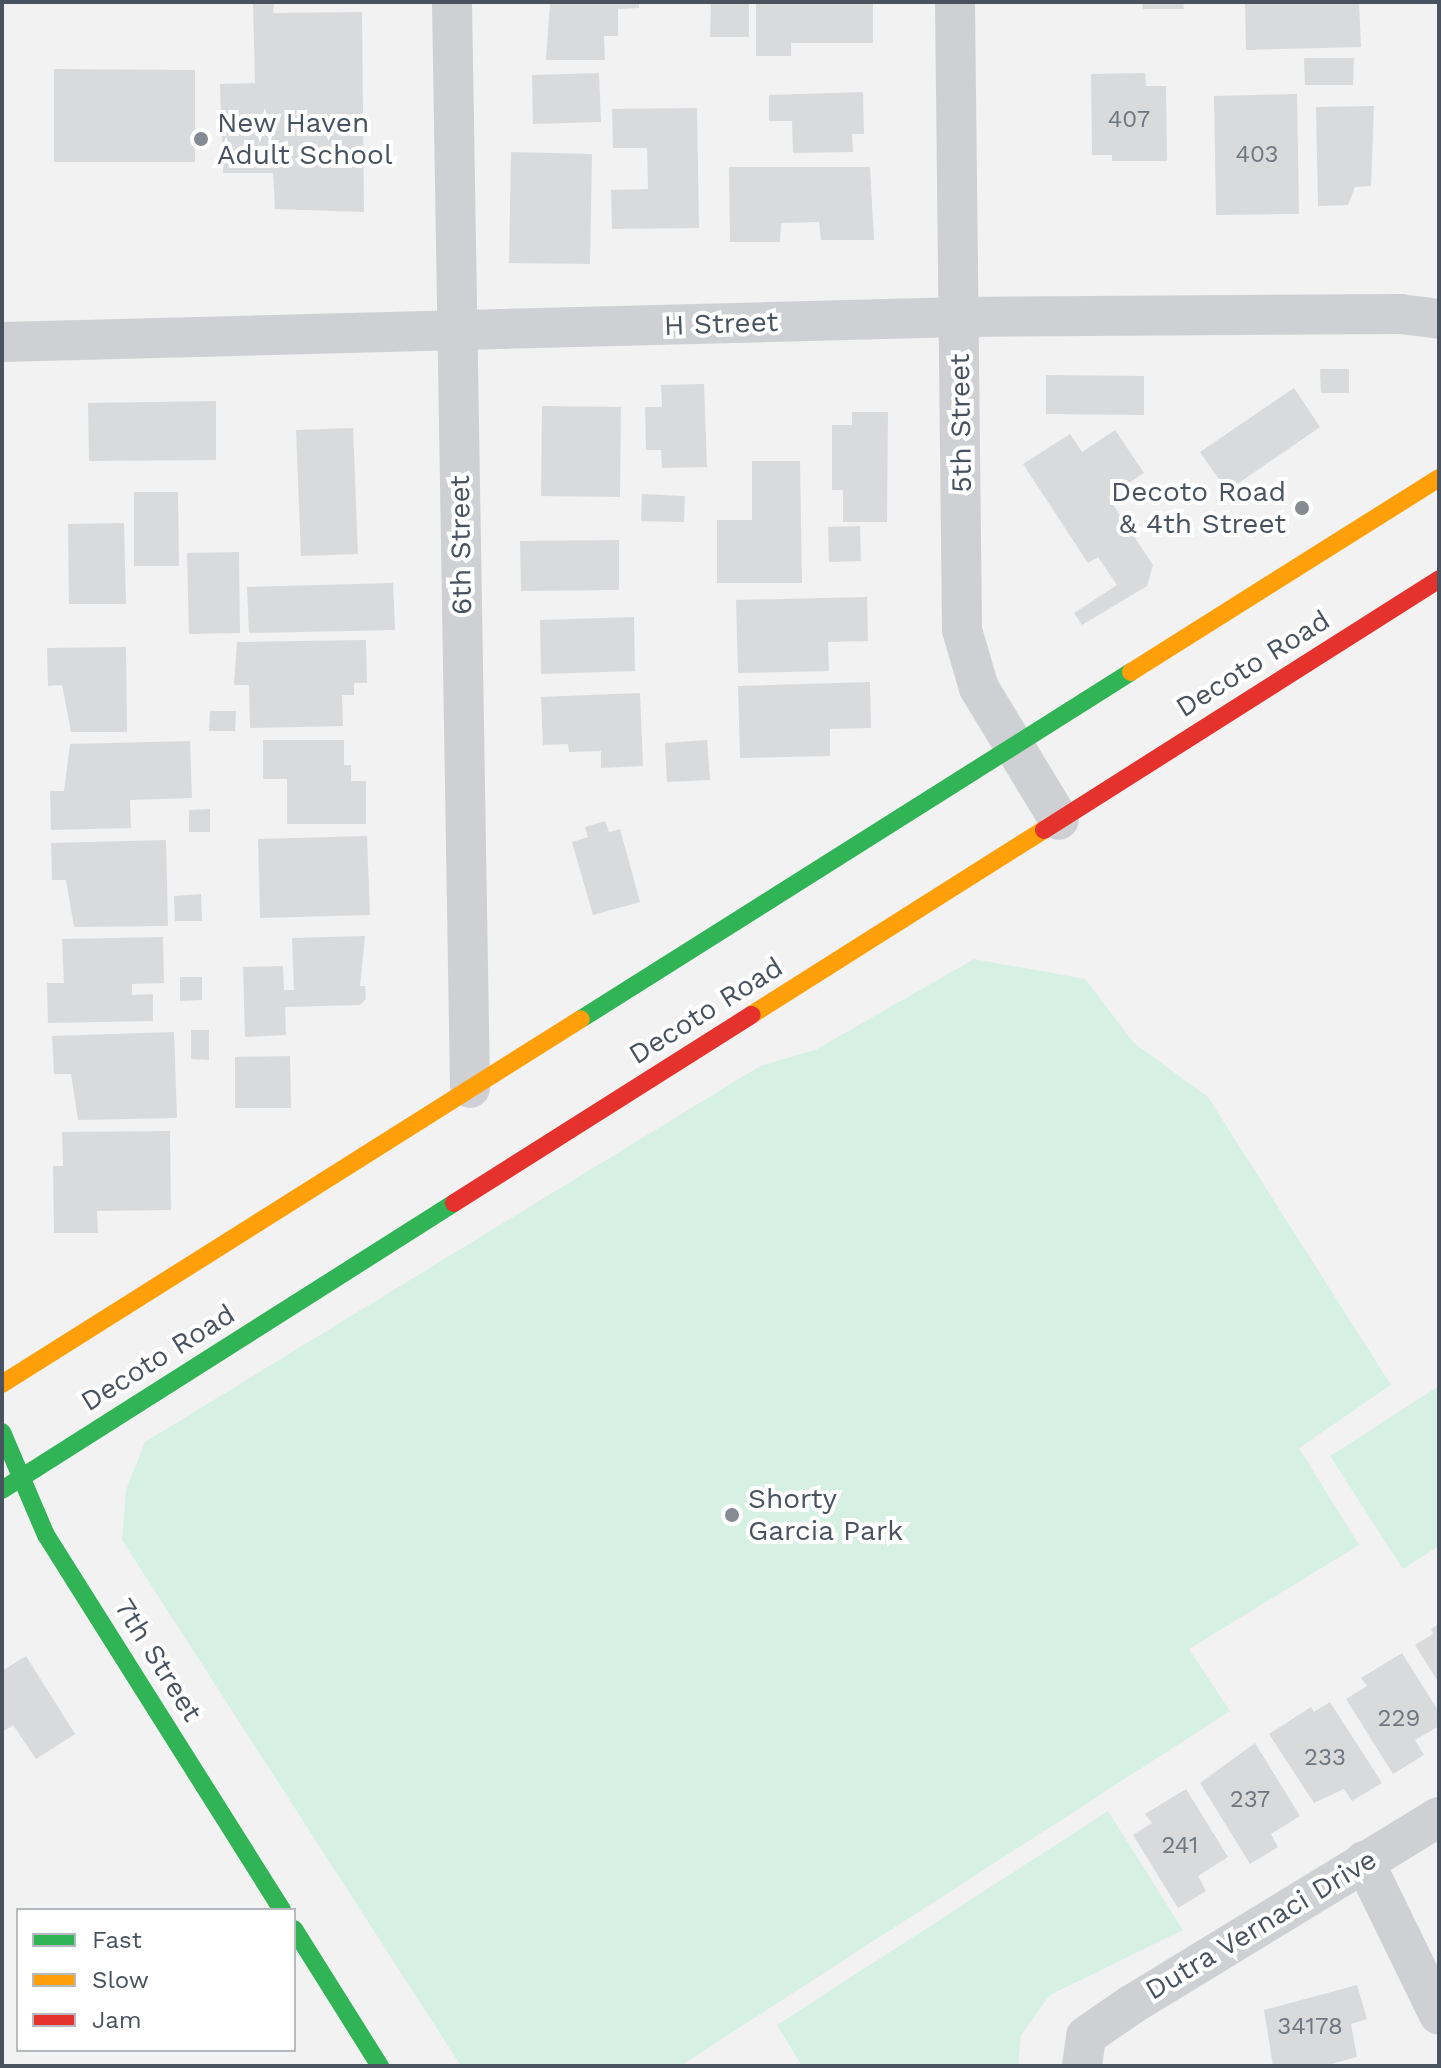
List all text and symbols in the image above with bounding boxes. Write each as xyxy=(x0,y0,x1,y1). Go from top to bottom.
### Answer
place label: New Haven Adult School xyxy=(217,106,392,172)
house number: 407 xyxy=(1108,106,1150,134)
marker: New Haven Adult School xyxy=(192,130,210,148)
house number: 403 xyxy=(1235,141,1279,169)
street label: H Street xyxy=(663,305,779,343)
street label: 5th Street xyxy=(943,353,979,493)
street label: 6th Street xyxy=(443,475,479,615)
place label: Decoto Road & 4th Street xyxy=(1111,475,1286,541)
marker: Decoto Road & 4th Street xyxy=(1293,499,1311,517)
street label: Decoto Road xyxy=(1170,603,1336,725)
street label: Decoto Road xyxy=(623,950,789,1072)
street label: Decoto Road xyxy=(75,1297,241,1419)
place label: Shorty Garcia Park xyxy=(748,1482,904,1548)
marker: Shorty Garcia Park xyxy=(723,1506,741,1524)
street label: 7th Street xyxy=(107,1592,209,1728)
house number: 229 xyxy=(1378,1705,1420,1733)
house number: 233 xyxy=(1304,1744,1346,1772)
house number: 237 xyxy=(1230,1786,1270,1814)
house number: 241 xyxy=(1162,1832,1198,1860)
street label: Dutra Vernaci Drive xyxy=(1139,1842,1383,2008)
legend xyxy=(16,1908,296,2052)
text: Fast xyxy=(92,1926,142,1954)
text: Slow xyxy=(92,1966,149,1994)
text: Jam xyxy=(92,2006,142,2034)
house number: 34178 xyxy=(1277,2013,1343,2041)

